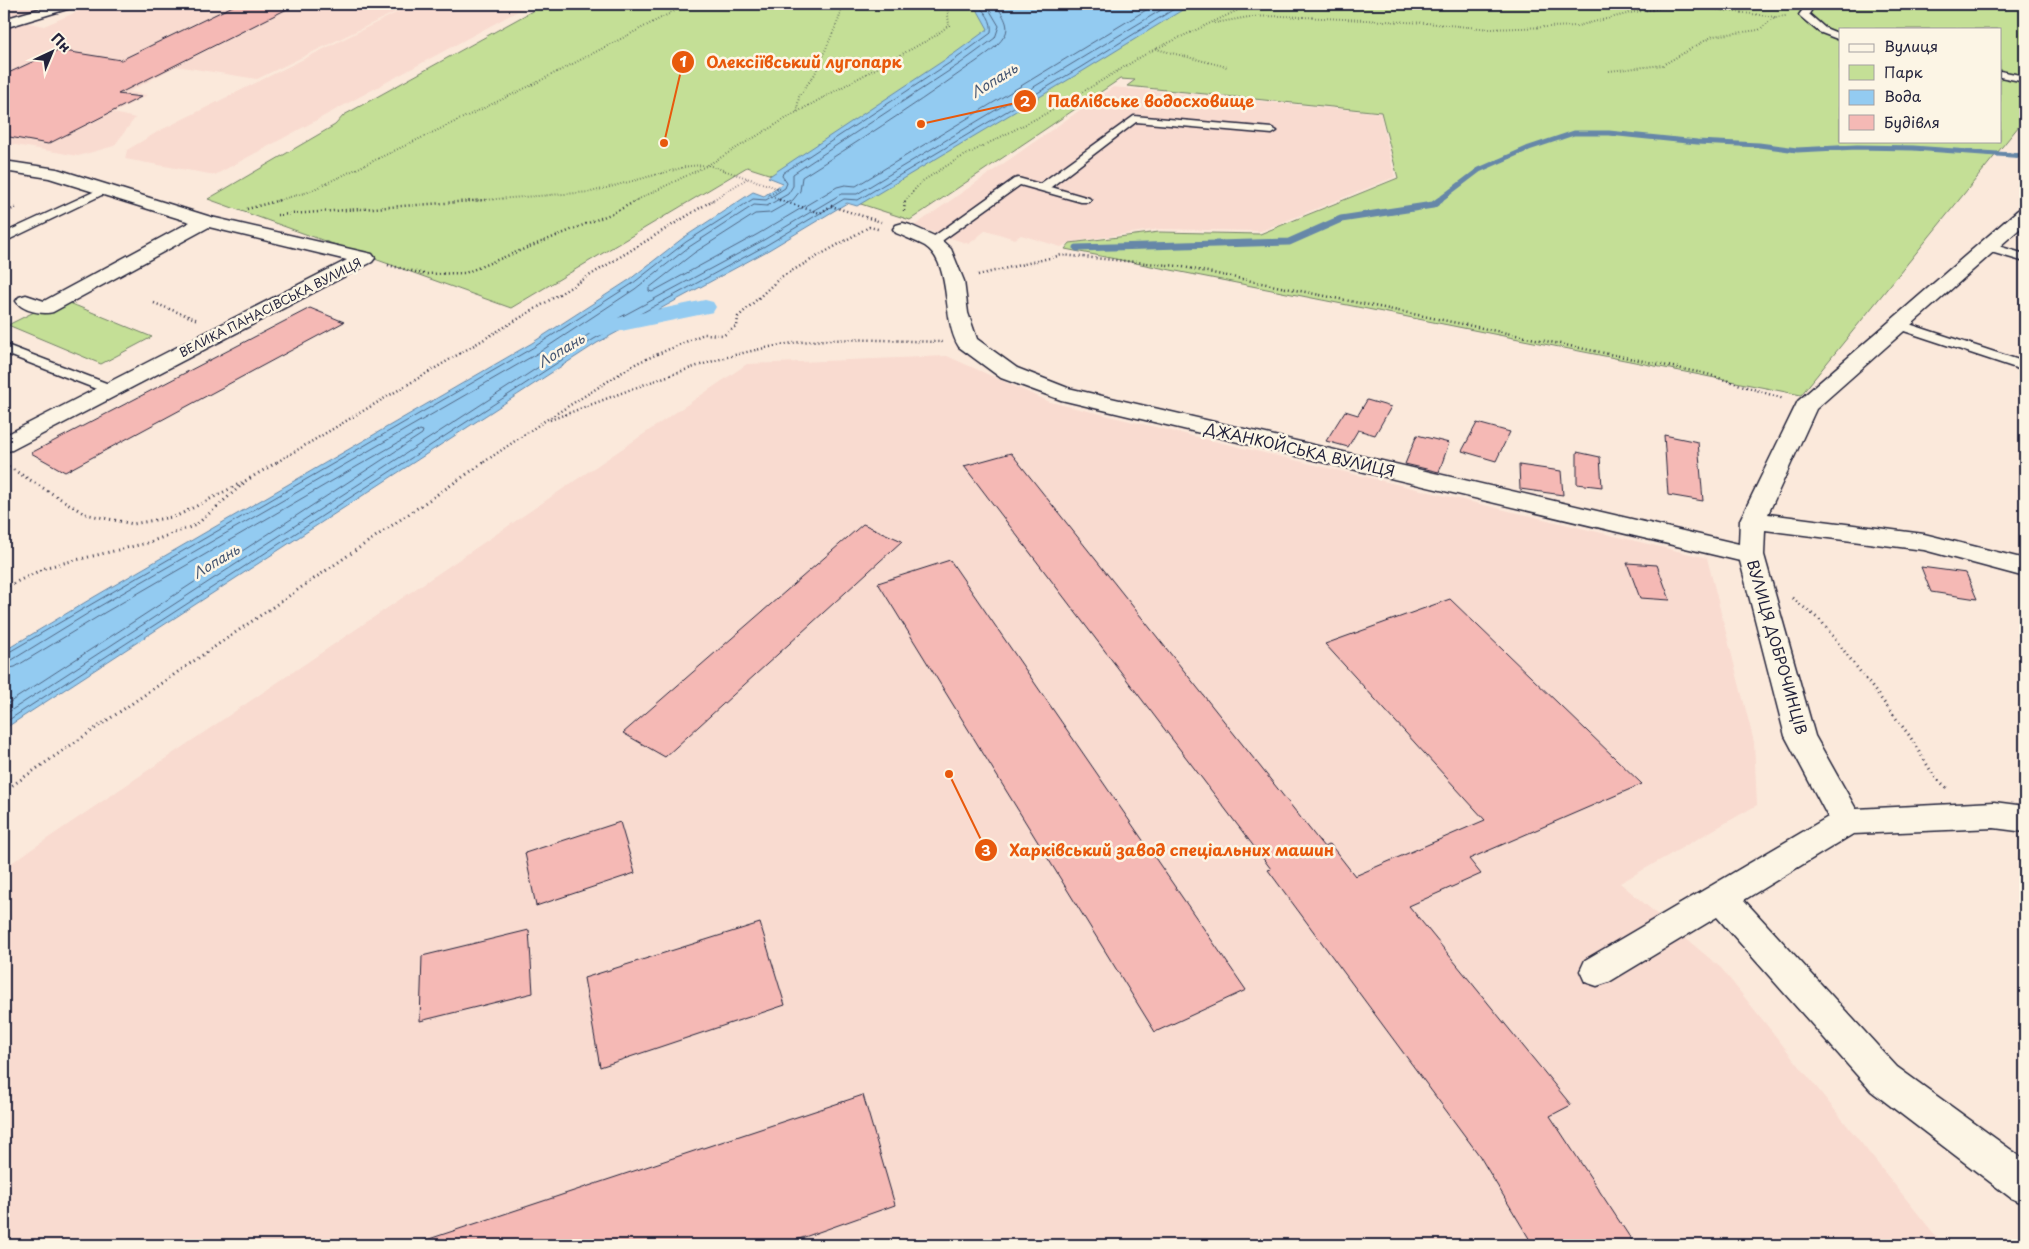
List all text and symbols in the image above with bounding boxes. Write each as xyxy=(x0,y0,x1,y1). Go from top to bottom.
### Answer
north arrow xyxy=(28,28,78,78)
text: Пн xyxy=(47,28,76,57)
legend xyxy=(1839,28,2002,142)
text: Вулиця xyxy=(1884,34,1938,57)
callout: Олексіївський лугопарк xyxy=(671,47,912,78)
text: 1 xyxy=(679,49,687,72)
text: Олексіївський лугопарк xyxy=(706,49,903,73)
water label: Лопань xyxy=(967,57,1022,103)
text: Парк xyxy=(1884,60,1923,83)
text: Вода xyxy=(1884,84,1922,107)
callout: Павлівське водосховище xyxy=(1013,86,1264,117)
text: Павлівське водосховище xyxy=(1048,88,1254,112)
text: 2 xyxy=(1020,89,1031,112)
text: Будівля xyxy=(1884,110,1940,133)
street label: ВЕЛИКА ПАНАСІВСЬКА ВУЛИЦЯ xyxy=(176,253,364,361)
water label: Лопань xyxy=(534,327,589,372)
street label: ДЖАНКОЙСЬКА ВУЛИЦЯ xyxy=(1202,416,1397,482)
water label: Лопань xyxy=(189,538,244,583)
street label: ВУЛИЦЯ ДОБРОЧИНЦІВ xyxy=(1742,557,1814,737)
callout: Харківський завод спеціальних машин xyxy=(974,835,1346,866)
text: Харківський завод спеціальних машин xyxy=(1010,837,1334,861)
text: 3 xyxy=(981,838,991,861)

